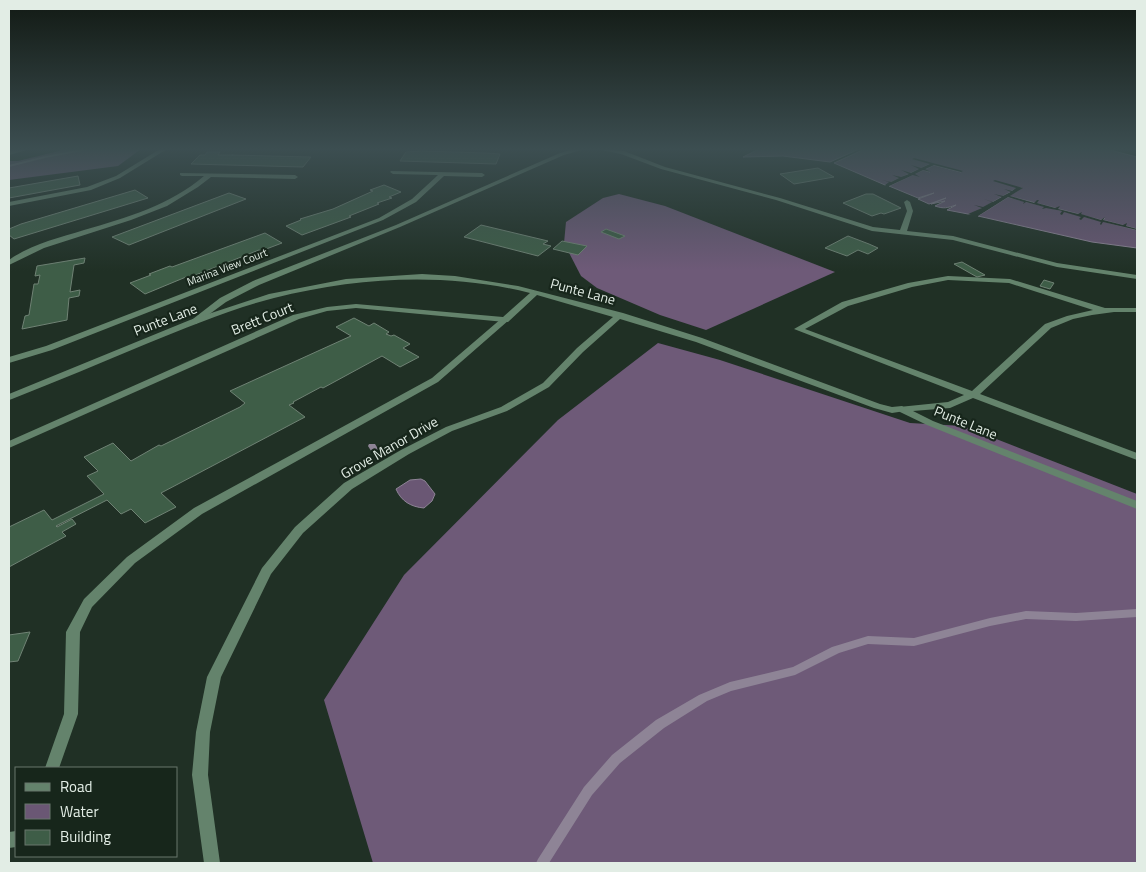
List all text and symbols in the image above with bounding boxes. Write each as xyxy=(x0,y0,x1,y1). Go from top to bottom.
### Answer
street label: Marina View Court xyxy=(184,244,270,290)
street label: Punte Lane xyxy=(548,272,618,310)
street label: Brett Court xyxy=(228,296,296,340)
street label: Punte Lane xyxy=(130,297,200,341)
street label: Punte Lane xyxy=(931,400,1001,444)
street label: Grove Manor Drive xyxy=(336,411,442,483)
legend xyxy=(15,767,178,857)
text: Road xyxy=(60,775,92,798)
text: Water xyxy=(60,800,99,823)
text: Building xyxy=(60,825,111,848)

